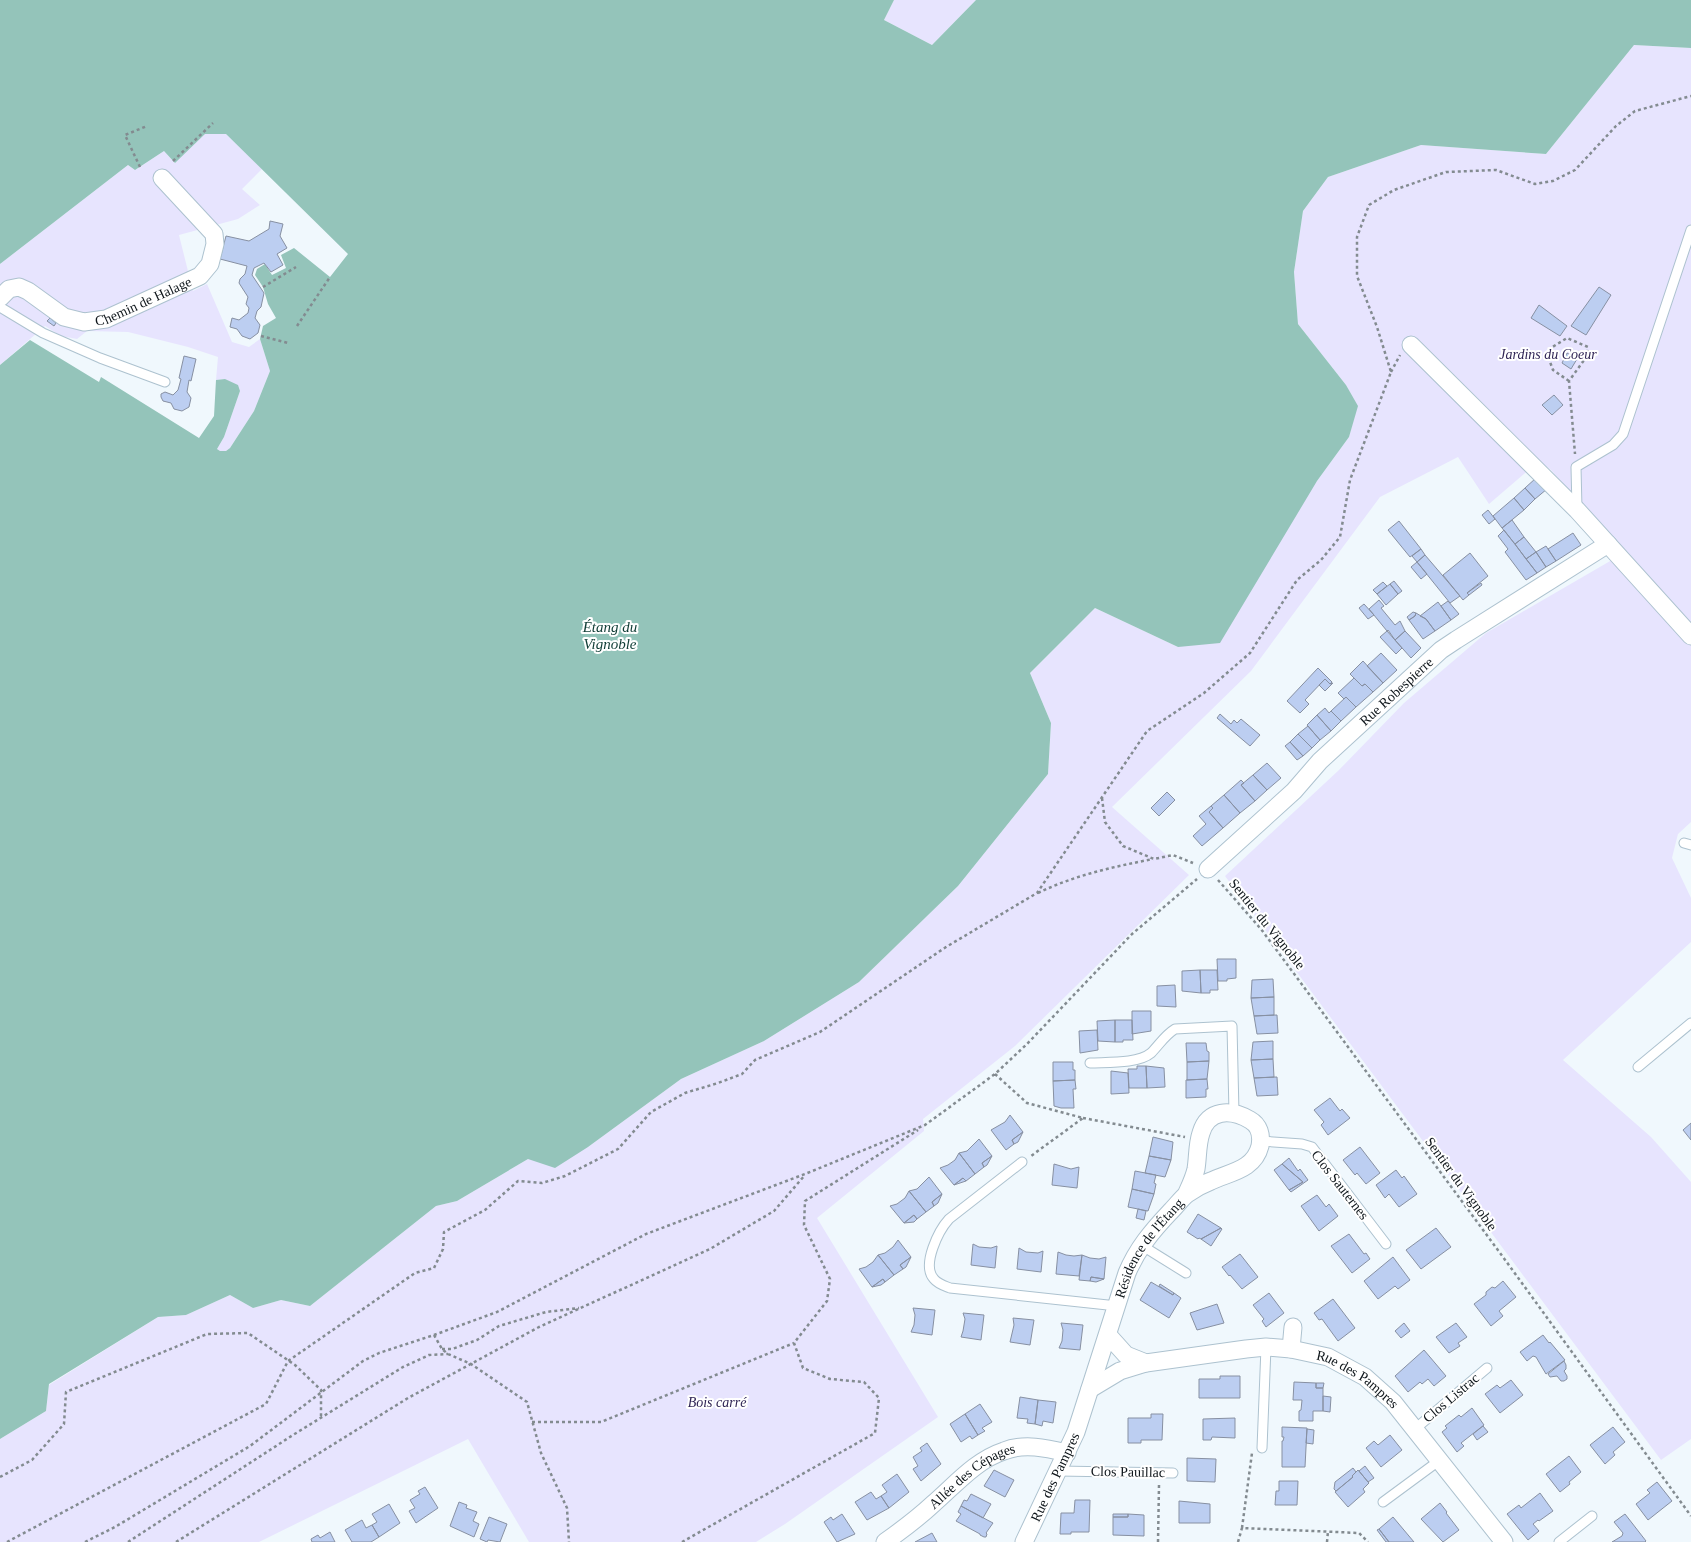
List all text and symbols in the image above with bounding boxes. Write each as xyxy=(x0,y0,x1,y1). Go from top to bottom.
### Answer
street label: Chemin de Halage xyxy=(94,273,194,328)
park label: Jardins du Coeur xyxy=(1499,347,1597,362)
water label: Étang du Vignoble xyxy=(582,619,637,652)
street label: Rue Robespierre xyxy=(1356,654,1436,728)
street label: Sentier du Vignoble xyxy=(1226,876,1308,972)
street label: Sentier du Vignoble xyxy=(1422,1134,1500,1234)
street label: Clos Sauternes xyxy=(1308,1147,1372,1223)
street label: Résidence de l'Étang xyxy=(1112,1195,1186,1300)
street label: Rue des Pampres xyxy=(1315,1347,1402,1411)
street label: Clos Listrac xyxy=(1420,1370,1482,1426)
park label: Bois carré xyxy=(688,1395,747,1410)
street label: Rue des Pampres xyxy=(1027,1430,1082,1524)
street label: Allée des Cépages xyxy=(926,1441,1016,1512)
street label: Clos Pauillac xyxy=(1091,1464,1165,1480)

